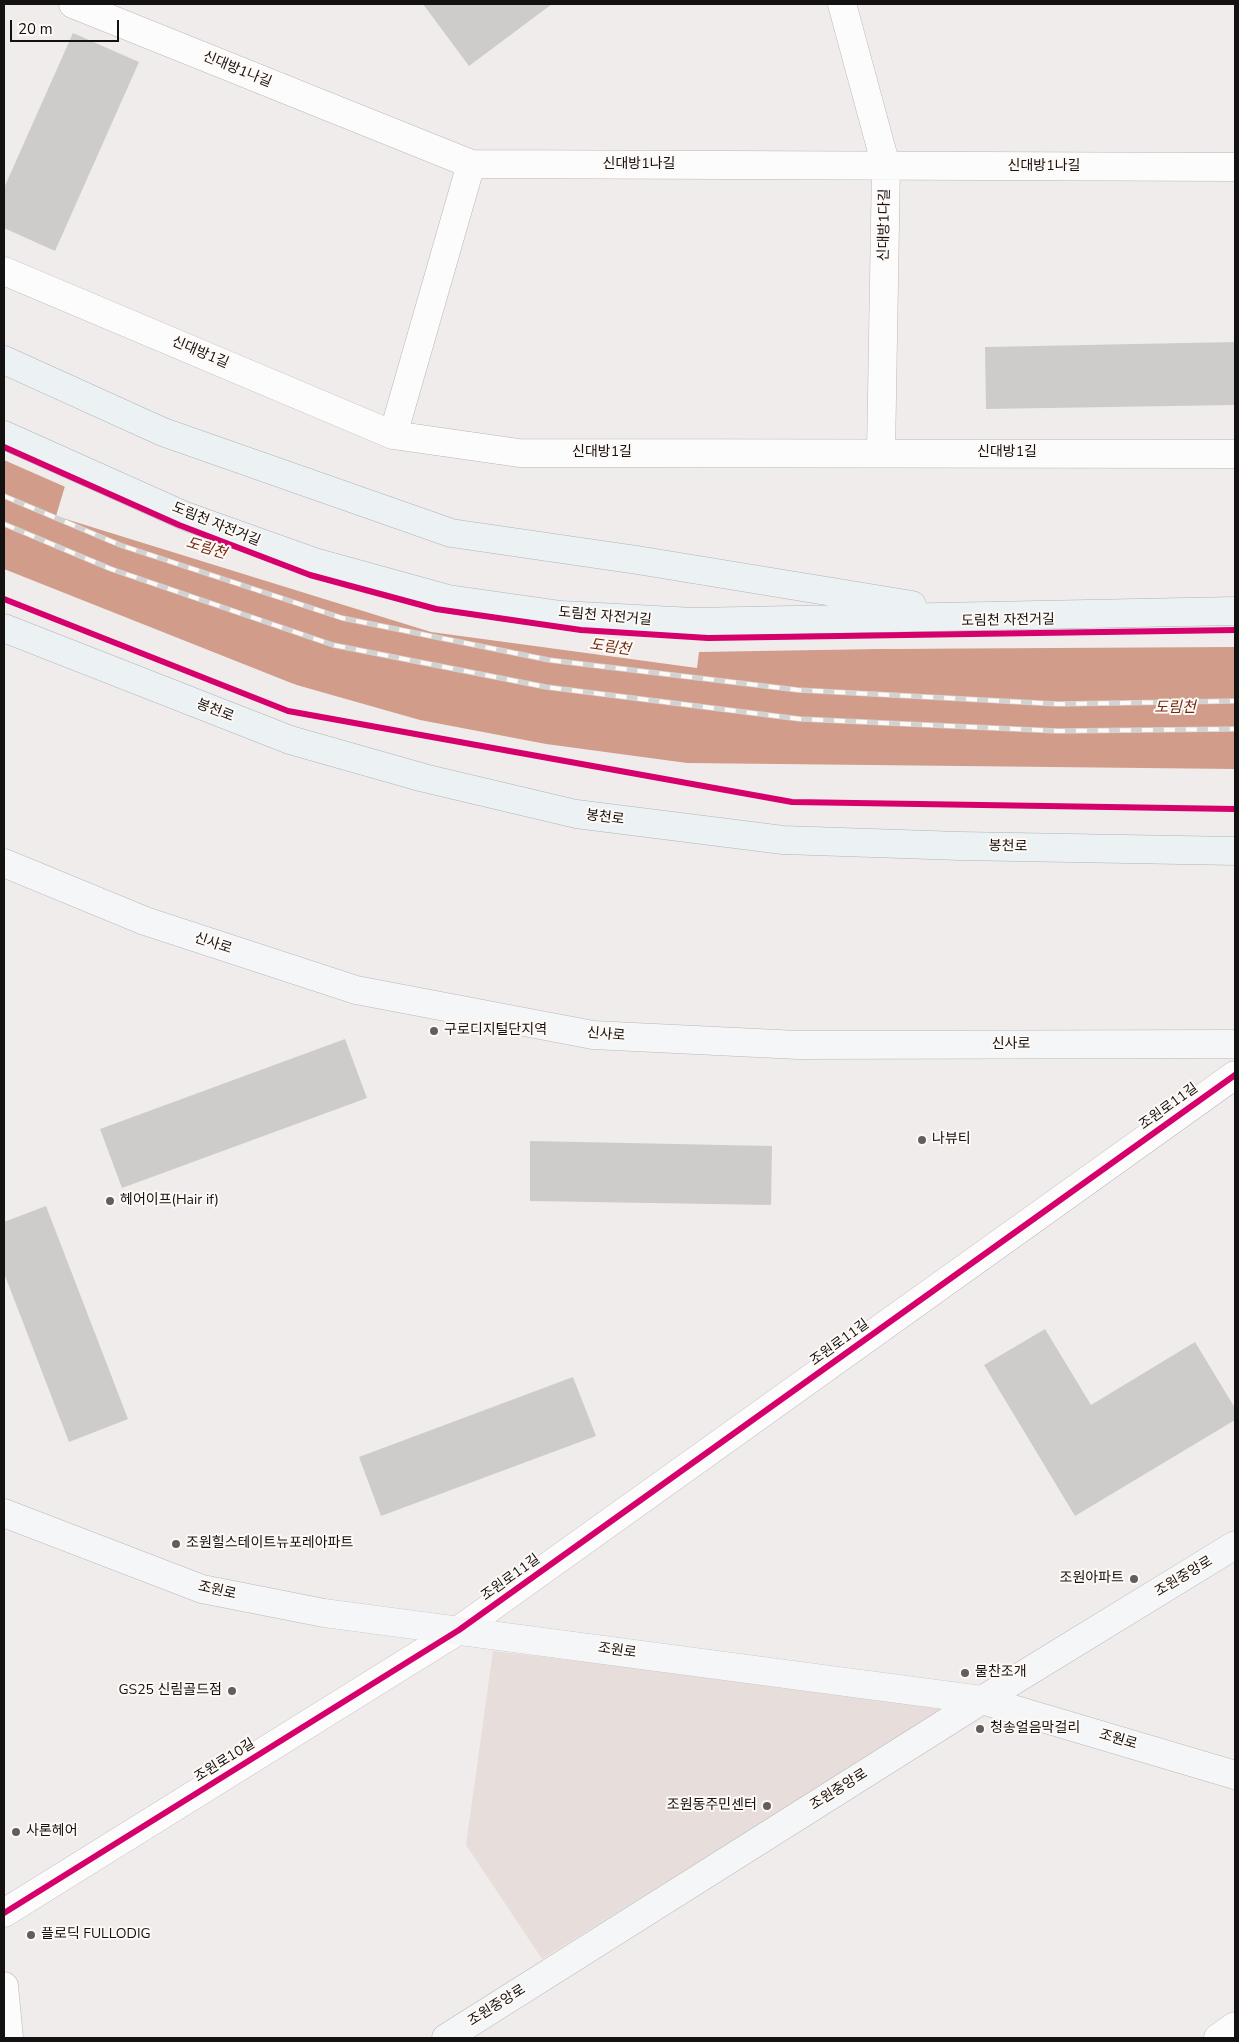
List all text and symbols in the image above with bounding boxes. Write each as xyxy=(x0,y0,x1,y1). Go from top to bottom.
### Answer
scale bar xyxy=(12,10,121,42)
text: 20 m xyxy=(18,19,53,39)
street label: 신대방1나길 xyxy=(200,49,274,91)
street label: 신대방1나길 xyxy=(603,157,675,173)
street label: 신대방1나길 xyxy=(1008,159,1080,175)
street label: 신대방1다길 xyxy=(876,188,894,262)
street label: 신대방1길 xyxy=(169,334,231,372)
street label: 신대방1길 xyxy=(572,445,632,461)
street label: 신대방1길 xyxy=(977,445,1037,461)
street label: 도림천 자전거길 xyxy=(169,500,263,550)
water label: 도림천 xyxy=(184,534,228,564)
street label: 도림천 자전거길 xyxy=(558,605,652,629)
street label: 도림천 자전거길 xyxy=(961,612,1055,630)
water label: 도림천 xyxy=(588,636,632,660)
street label: 봉천로 xyxy=(194,696,236,726)
water label: 도림천 xyxy=(1154,699,1196,717)
street label: 봉천로 xyxy=(585,807,625,829)
street label: 봉천로 xyxy=(989,838,1027,856)
street label: 신사로 xyxy=(192,930,234,958)
place label: 구로디지털단지역 xyxy=(444,1023,547,1039)
marker: 구로디지털단지역 xyxy=(428,1025,440,1037)
street label: 신사로 xyxy=(586,1025,626,1045)
street label: 신사로 xyxy=(992,1037,1030,1053)
street label: 조원로11길 xyxy=(1136,1080,1202,1134)
place label: 나뷰티 xyxy=(932,1132,971,1148)
marker: 나뷰티 xyxy=(916,1134,928,1146)
place label: 헤어이프(Hair if) xyxy=(120,1193,219,1209)
marker: 헤어이프(Hair if) xyxy=(104,1195,116,1207)
street label: 조원로11길 xyxy=(807,1316,873,1370)
place label: 조원힐스테이트뉴포레아파트 xyxy=(186,1536,353,1552)
marker: 조원힐스테이트뉴포레아파트 xyxy=(170,1538,182,1550)
street label: 조원로11길 xyxy=(478,1551,544,1605)
street label: 조원중앙로 xyxy=(1152,1553,1216,1601)
place label: 조원아파트 xyxy=(1060,1571,1124,1587)
marker: 조원아파트 xyxy=(1128,1573,1140,1585)
street label: 조원로 xyxy=(196,1578,238,1604)
street label: 조원로 xyxy=(597,1640,637,1662)
place label: 물찬조개 xyxy=(975,1665,1027,1681)
marker: 물찬조개 xyxy=(959,1667,971,1679)
place label: GS25 신림골드점 xyxy=(118,1683,222,1699)
marker: GS25 신림골드점 xyxy=(226,1685,238,1697)
place label: 청송얼음막걸리 xyxy=(990,1721,1080,1737)
marker: 청송얼음막걸리 xyxy=(974,1723,986,1735)
street label: 조원로 xyxy=(1097,1727,1139,1753)
street label: 조원로10길 xyxy=(192,1736,258,1786)
street label: 조원중앙로 xyxy=(807,1766,871,1814)
place label: 조원동주민센터 xyxy=(667,1798,757,1814)
marker: 조원동주민센터 xyxy=(761,1800,773,1812)
place label: 사론헤어 xyxy=(26,1824,78,1840)
marker: 사론헤어 xyxy=(10,1826,22,1838)
place label: 플로딕 FULLODIG xyxy=(41,1927,151,1943)
marker: 플로딕 FULLODIG xyxy=(25,1929,37,1941)
street label: 조원중앙로 xyxy=(465,1982,529,2030)

